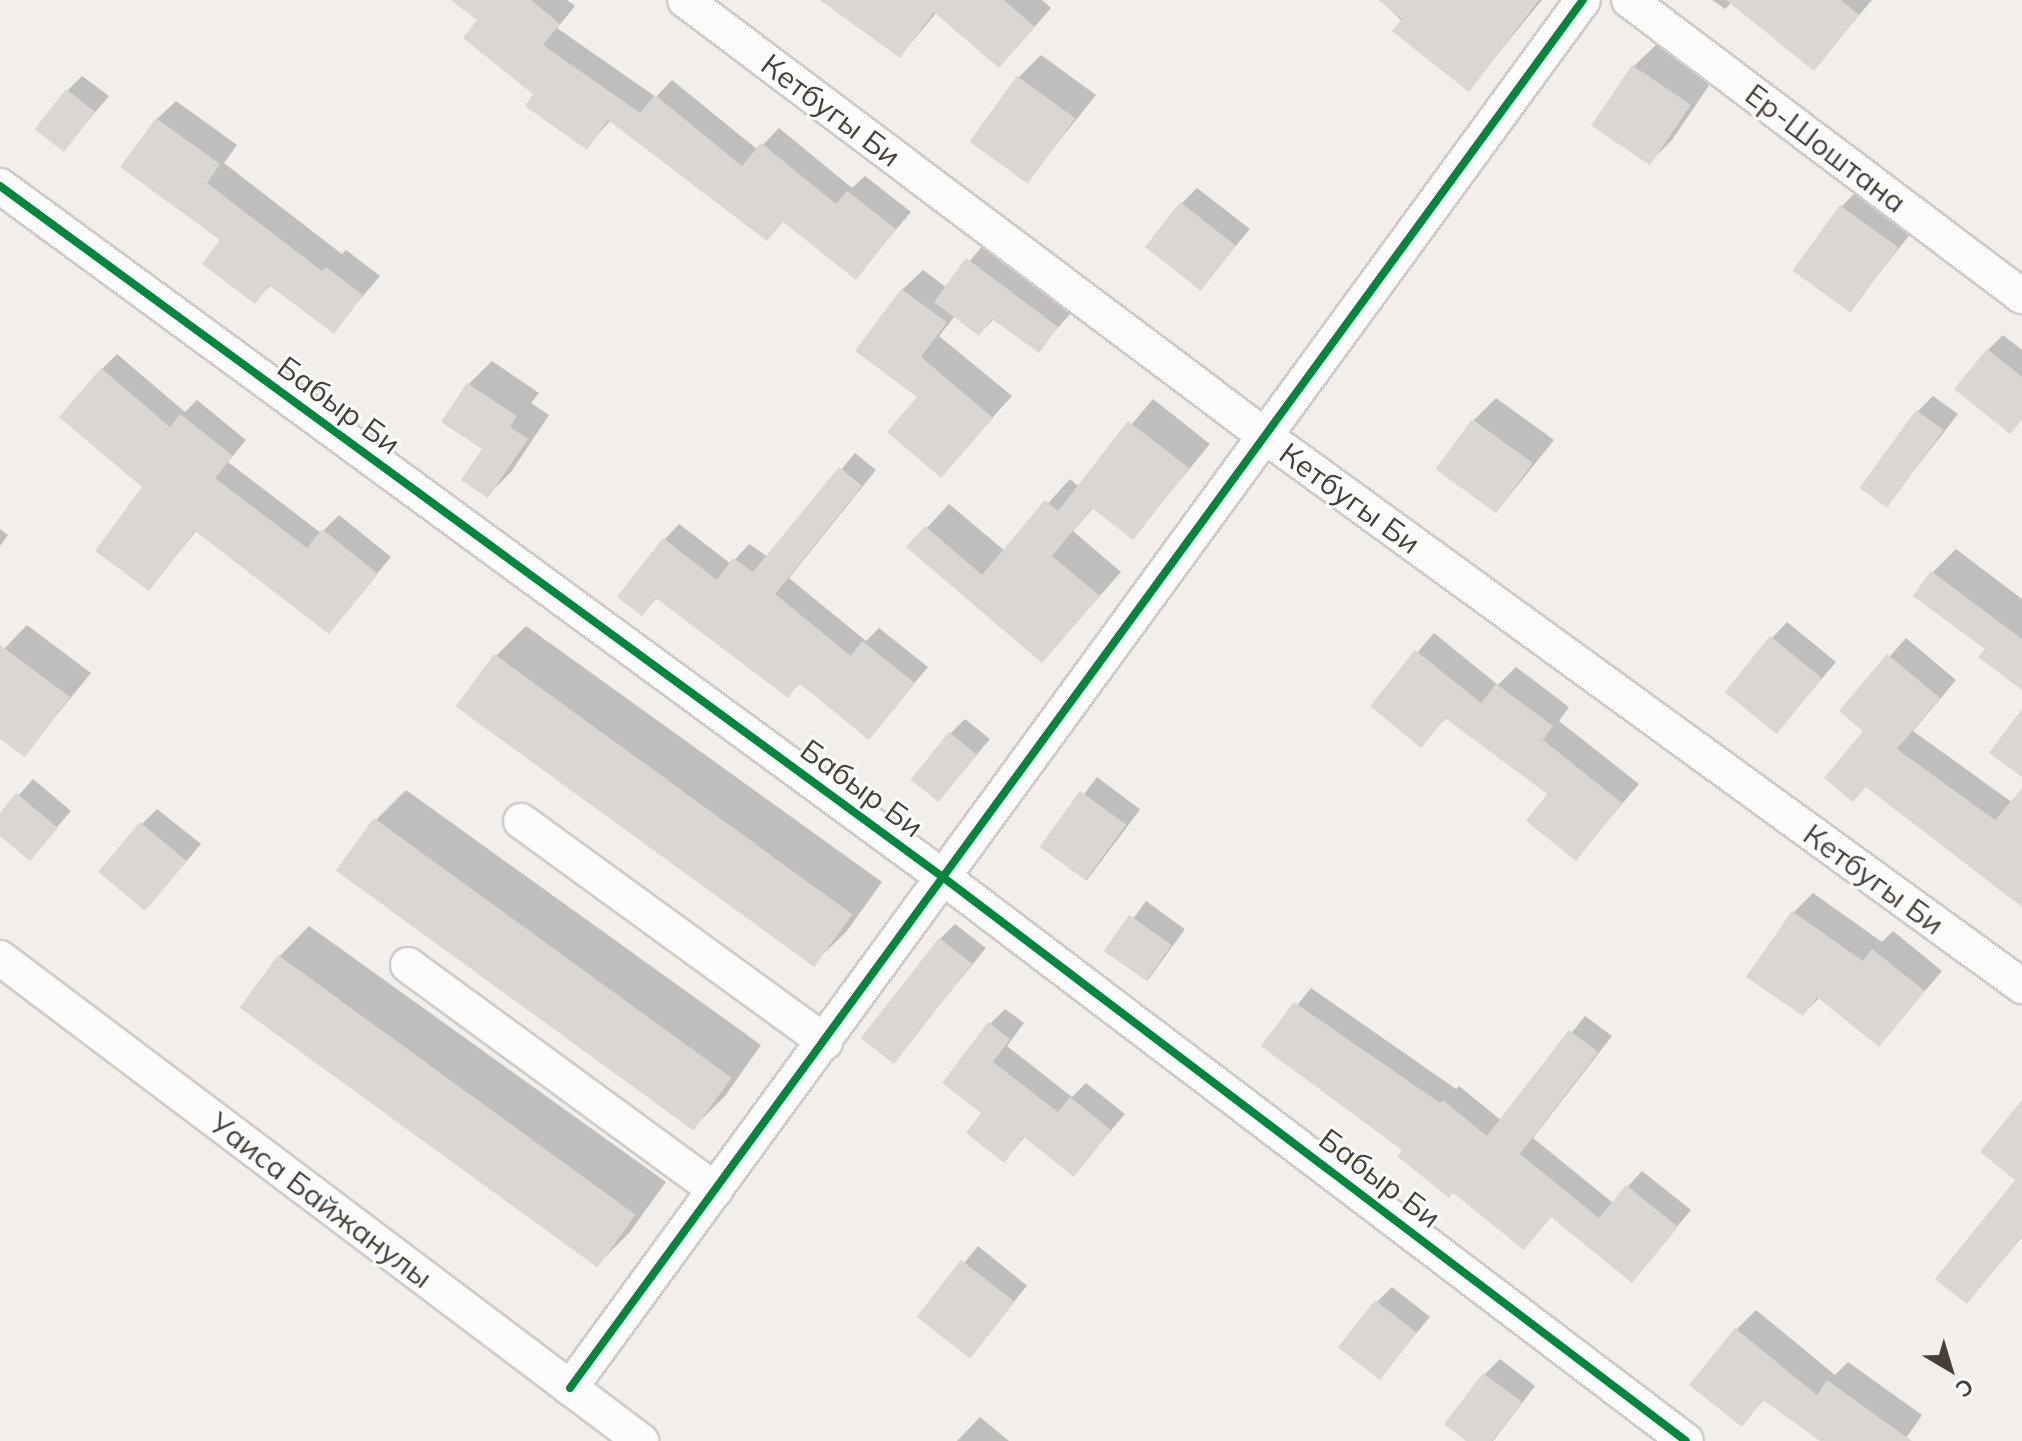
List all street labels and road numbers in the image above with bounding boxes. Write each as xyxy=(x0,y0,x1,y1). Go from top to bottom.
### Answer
street label: Кетбугы Би xyxy=(754,46,908,174)
street label: Ер-Шоштана xyxy=(1739,76,1913,220)
street label: Бабыр Би xyxy=(271,349,407,461)
street label: Кетбугы Би xyxy=(1273,435,1427,561)
street label: Бабыр Би xyxy=(794,732,930,844)
street label: Кетбугы Би xyxy=(1797,816,1951,942)
street label: Уаиса Байжанулы xyxy=(203,1105,439,1295)
street label: Бабыр Би xyxy=(1312,1121,1448,1235)

